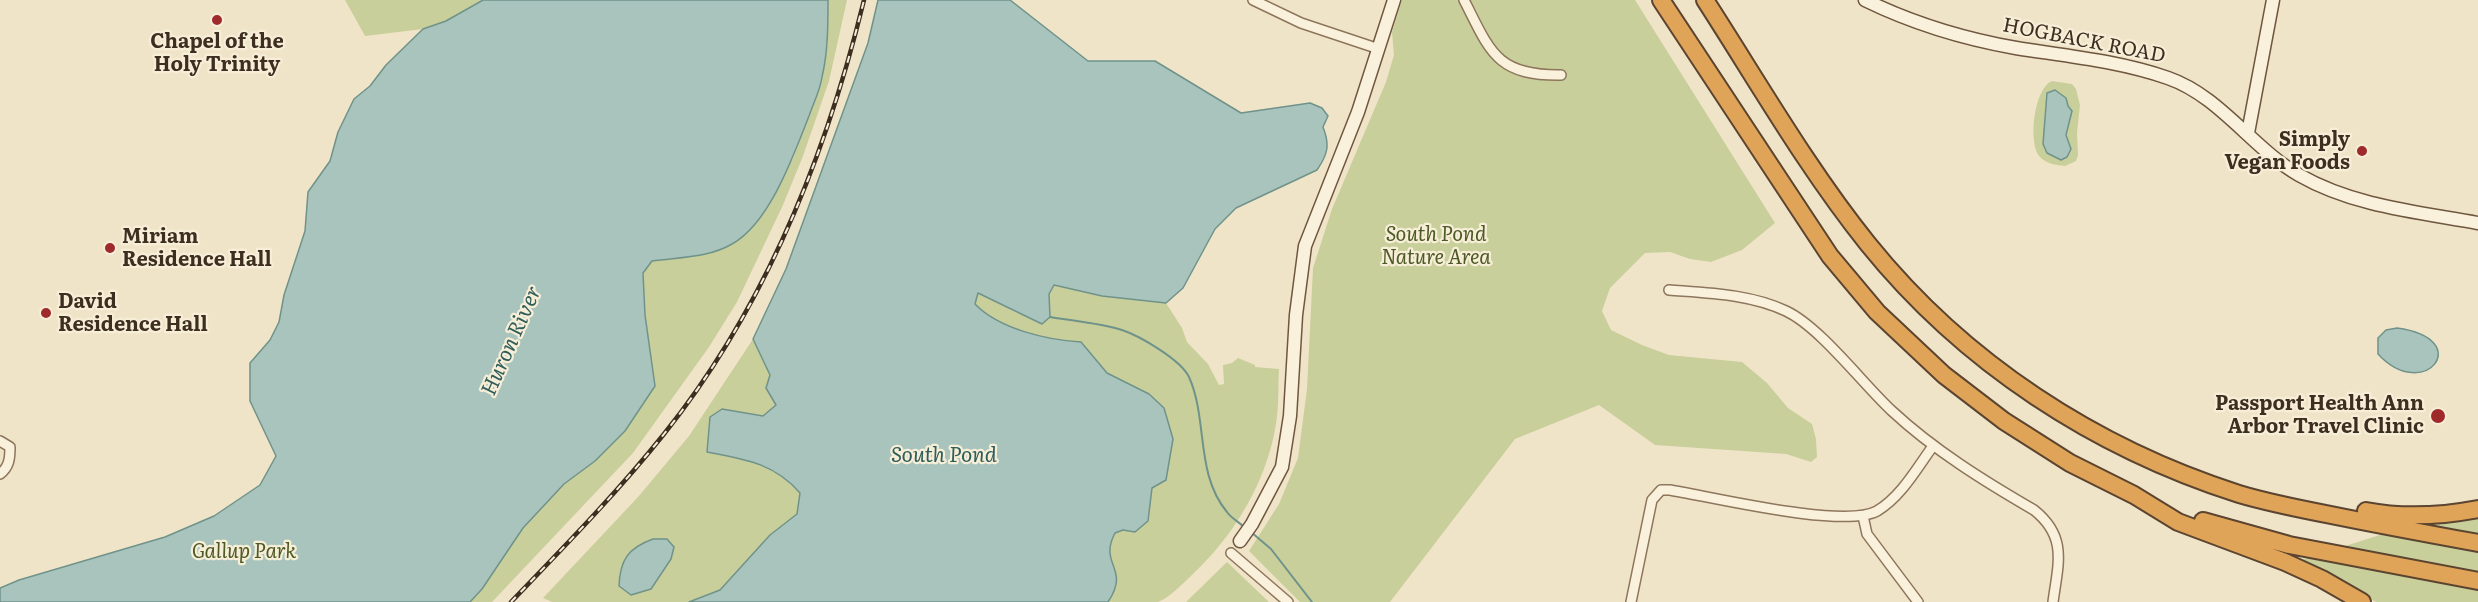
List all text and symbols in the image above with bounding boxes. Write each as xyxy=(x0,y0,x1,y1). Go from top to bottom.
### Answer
marker: Chapel of the Holy Trinity xyxy=(210,13,224,27)
street label: HOGBACK ROAD xyxy=(2001,13,2167,69)
place label: Chapel of the Holy Trinity xyxy=(150,30,284,77)
place label: Simply Vegan Foods xyxy=(2224,128,2350,175)
marker: Simply Vegan Foods xyxy=(2355,144,2369,158)
park label: South Pond Nature Area xyxy=(1381,223,1491,270)
place label: Miriam Residence Hall xyxy=(122,225,272,272)
marker: Miriam Residence Hall xyxy=(103,241,117,255)
water label: Huron River xyxy=(477,282,547,400)
place label: David Residence Hall xyxy=(58,290,208,337)
marker: David Residence Hall xyxy=(39,306,53,320)
place label: Passport Health Ann Arbor Travel Clinic xyxy=(2215,392,2424,439)
marker: Passport Health Ann Arbor Travel Clinic xyxy=(2429,407,2447,425)
water label: South Pond xyxy=(891,443,997,469)
park label: Gallup Park xyxy=(192,540,296,564)

